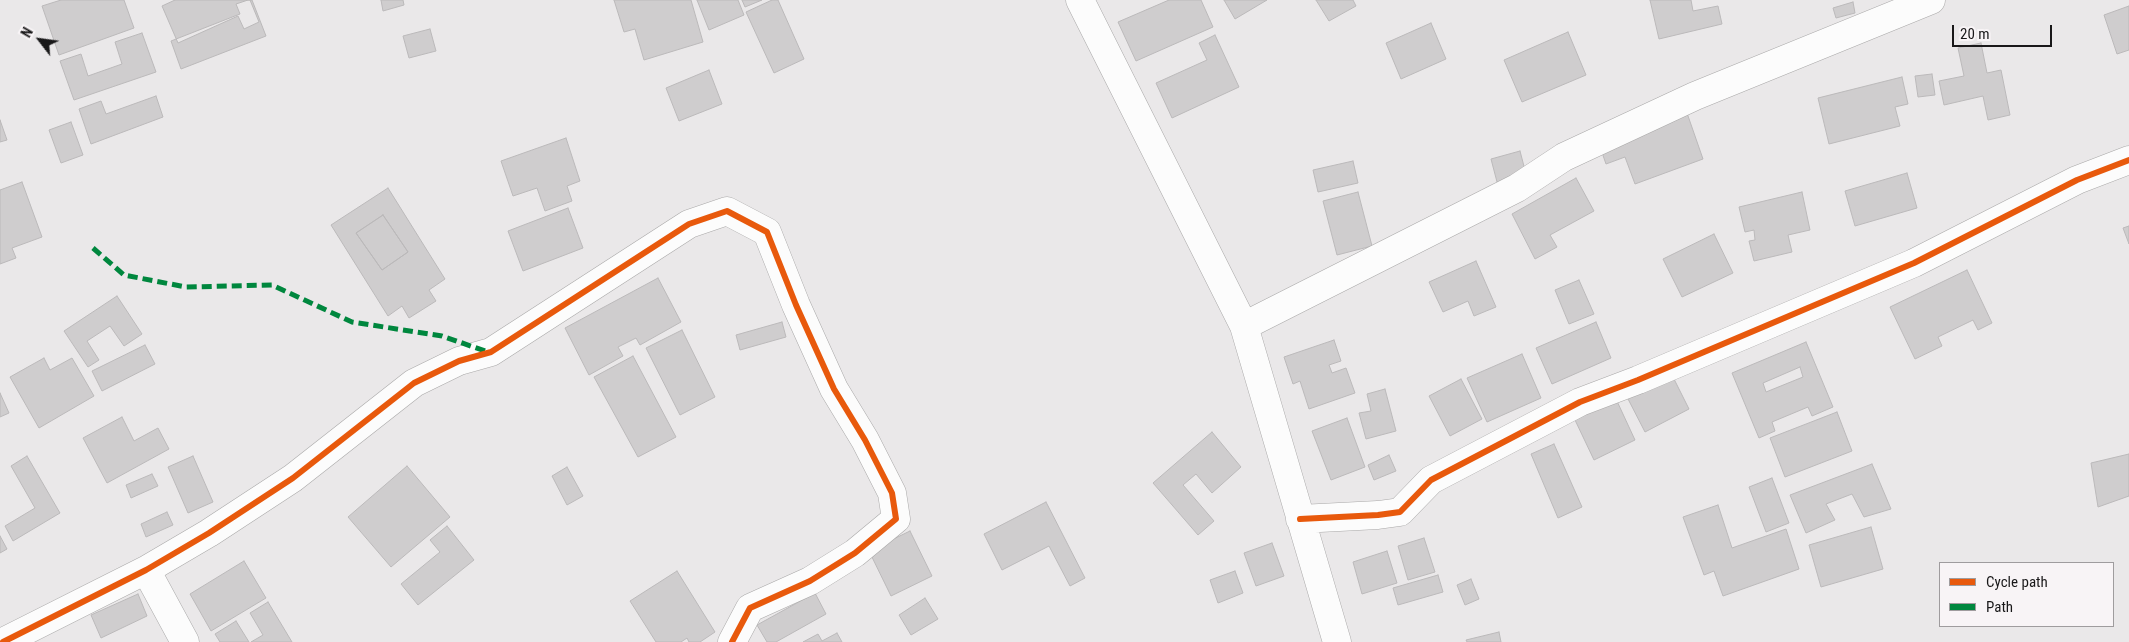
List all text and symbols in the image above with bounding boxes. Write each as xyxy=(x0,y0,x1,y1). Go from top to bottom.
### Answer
north arrow xyxy=(15,15,65,65)
scale bar xyxy=(1954,15,2054,47)
text: N xyxy=(18,25,36,40)
text: 20 m xyxy=(1960,25,1990,43)
legend xyxy=(1939,562,2114,627)
text: Cycle path xyxy=(1986,573,2048,591)
text: Path xyxy=(1986,598,2013,616)

